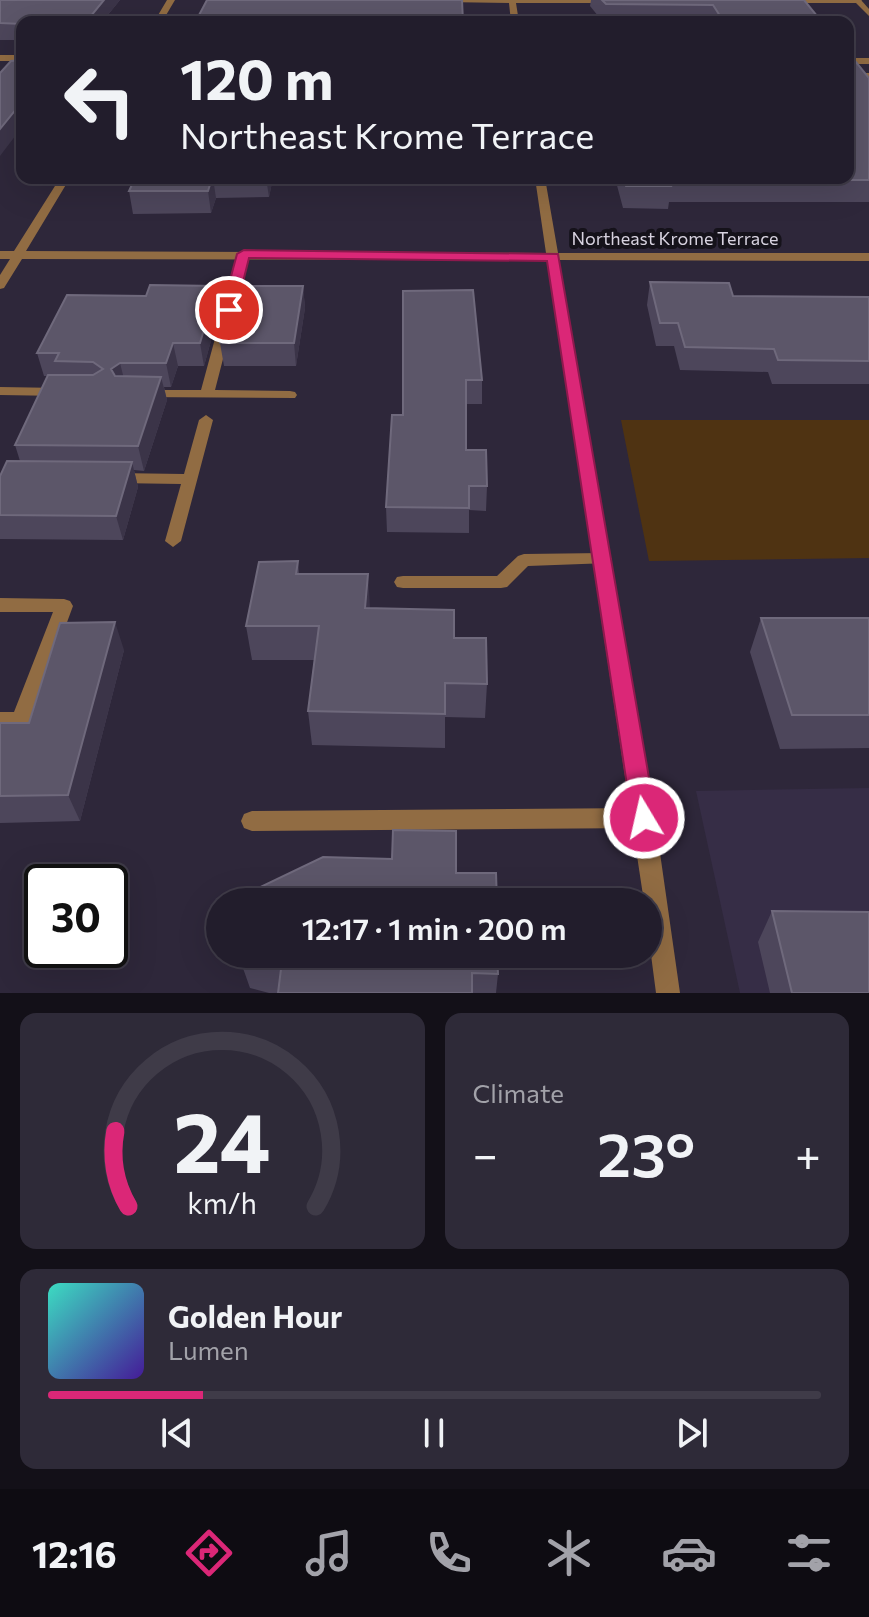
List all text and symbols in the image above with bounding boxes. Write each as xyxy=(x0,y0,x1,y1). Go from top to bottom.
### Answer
text: 120 m xyxy=(180,43,334,112)
icon: left xyxy=(48,48,152,152)
text: Northeast Krome Terrace xyxy=(180,112,594,156)
street label: Northeast Krome Terrace xyxy=(571,227,779,249)
pin xyxy=(195,276,263,344)
icon: arrive xyxy=(207,288,251,332)
position arrow xyxy=(602,776,686,860)
speed limit sign: 30 xyxy=(24,864,128,968)
text: 12:17 · 1 min · 200 m xyxy=(302,909,566,946)
text: Climate xyxy=(473,1077,564,1108)
text: 24 xyxy=(174,1088,271,1190)
text: 23° xyxy=(597,1116,695,1189)
text: − xyxy=(473,1126,498,1180)
text: + xyxy=(795,1126,821,1180)
text: km/h xyxy=(187,1185,257,1220)
text: Golden Hour xyxy=(168,1297,342,1334)
text: Lumen xyxy=(168,1334,249,1365)
icon: previous xyxy=(155,1411,199,1455)
icon: pause xyxy=(412,1411,456,1455)
icon: next xyxy=(670,1411,714,1455)
icon: directions xyxy=(181,1525,237,1581)
icon: music xyxy=(301,1525,357,1581)
icon: phone xyxy=(421,1525,477,1581)
icon: climate xyxy=(541,1525,597,1581)
icon: car xyxy=(661,1525,717,1581)
icon: filters xyxy=(781,1525,837,1581)
text: 12:16 xyxy=(32,1531,117,1575)

